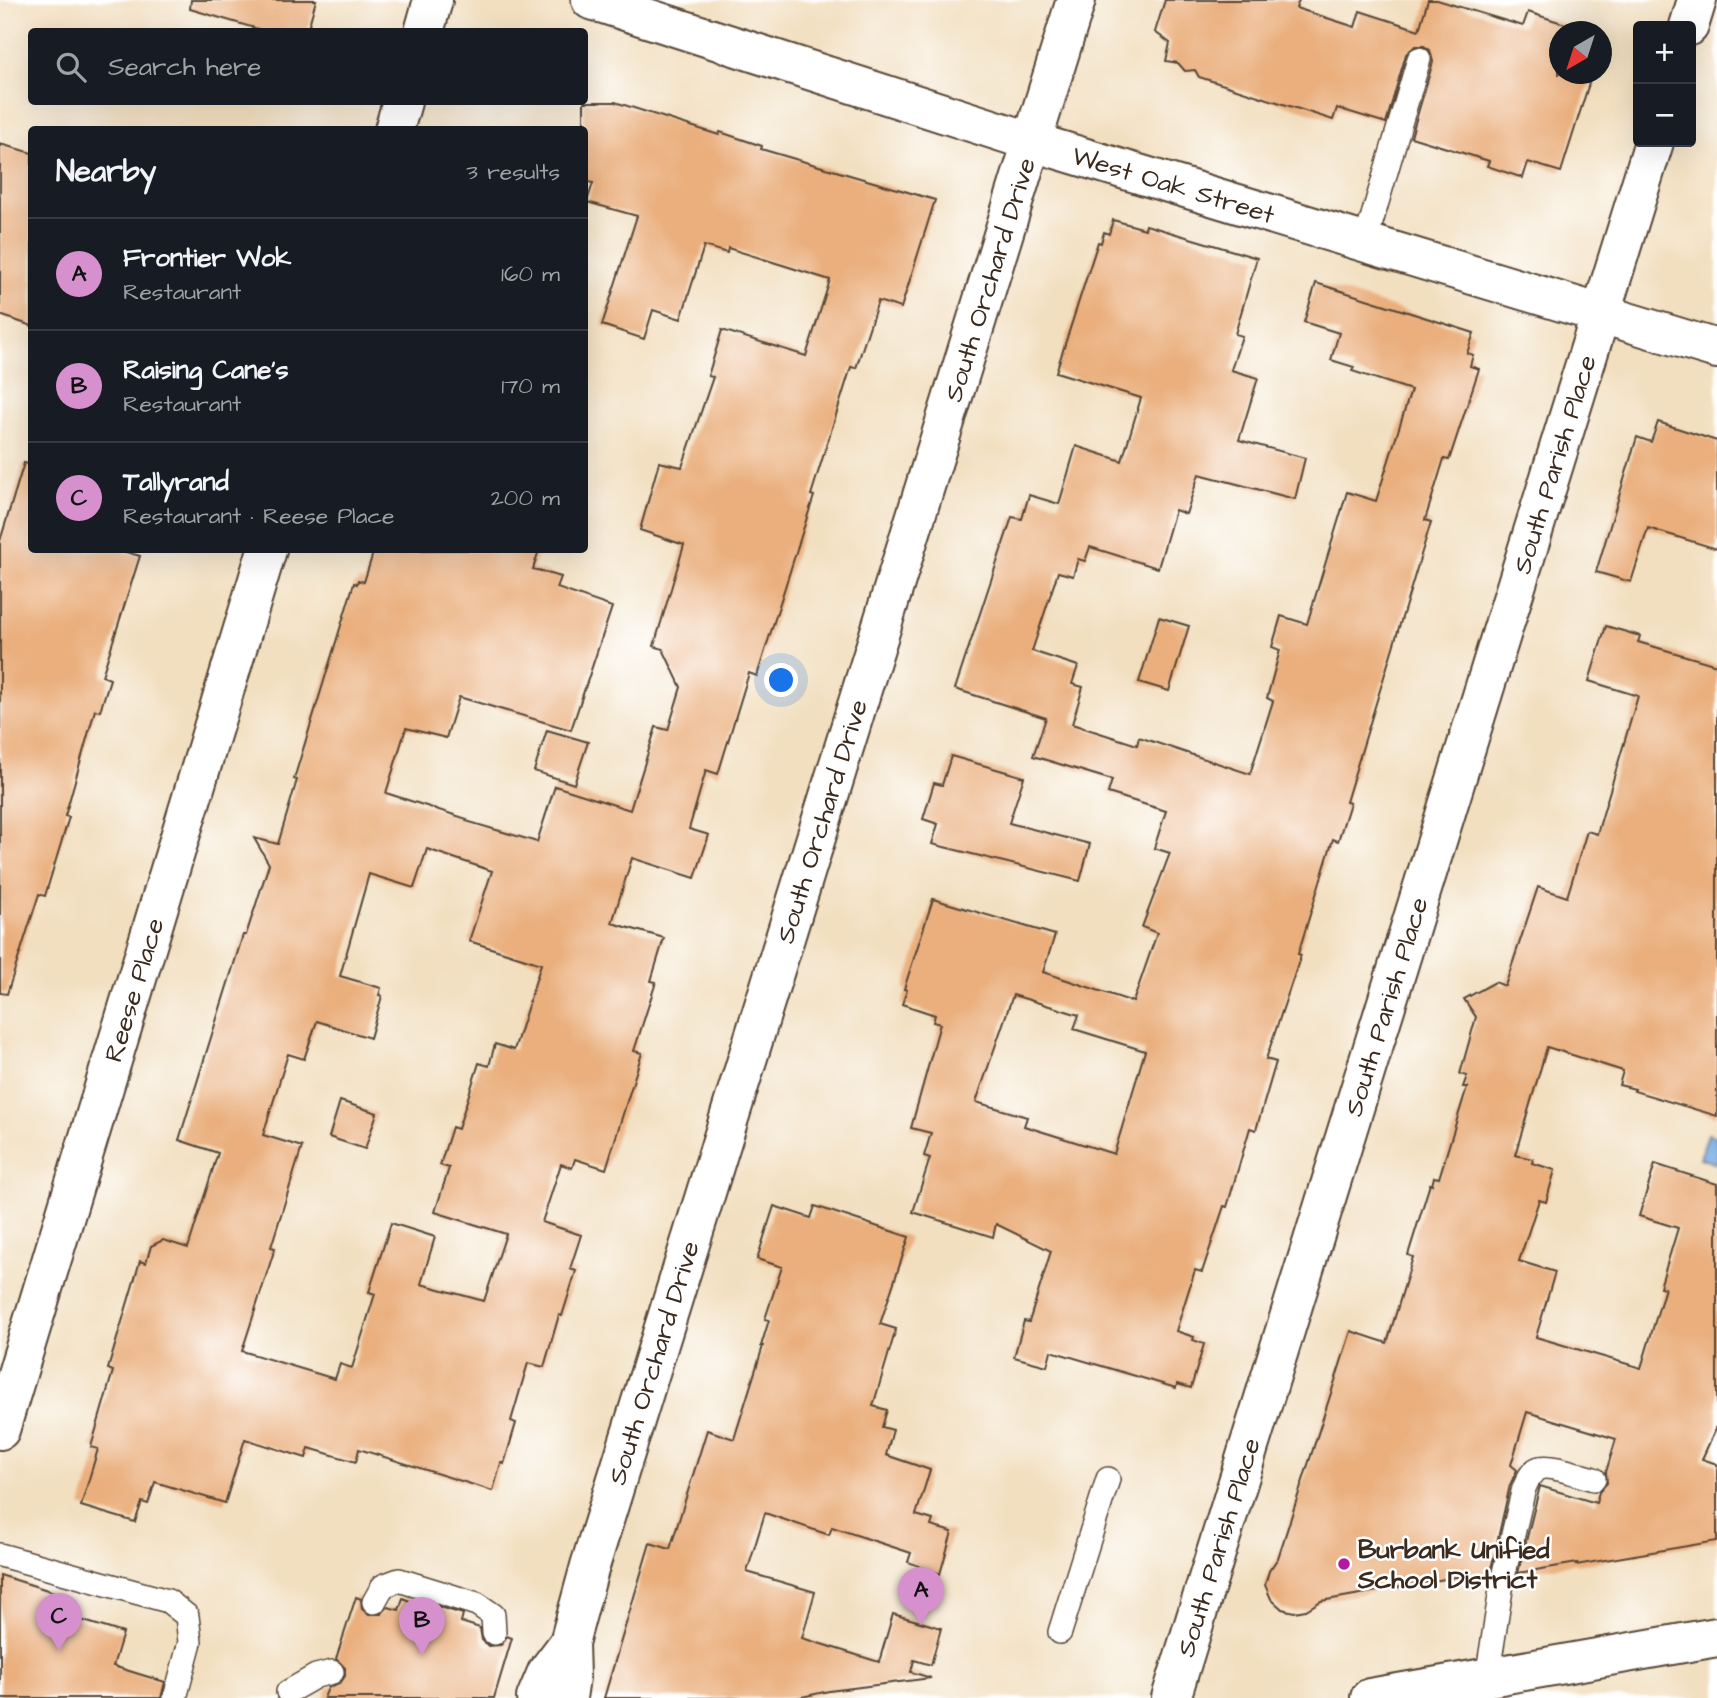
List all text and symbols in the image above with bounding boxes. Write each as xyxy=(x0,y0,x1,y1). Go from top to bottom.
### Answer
north arrow xyxy=(1549,21,1612,84)
map controls xyxy=(1633,21,1696,147)
button: + xyxy=(1633,21,1696,84)
search box xyxy=(28,28,588,105)
icon: search xyxy=(52,48,90,86)
text: Search here xyxy=(108,49,261,85)
button: − xyxy=(1633,84,1696,147)
street label: West Oak Street xyxy=(1068,138,1279,233)
text: Nearby xyxy=(56,151,156,193)
street label: South Orchard Drive xyxy=(935,153,1045,406)
text: 3 results xyxy=(466,156,560,188)
text: Frontier Wok xyxy=(123,240,291,276)
text: A xyxy=(72,258,86,290)
text: 160 m xyxy=(501,258,560,290)
text: Restaurant xyxy=(123,276,241,308)
street label: South Parish Place xyxy=(1504,351,1606,578)
text: Raising Cane's xyxy=(123,352,288,388)
text: B xyxy=(71,370,87,402)
text: 170 m xyxy=(501,370,560,402)
text: Restaurant xyxy=(123,388,241,420)
text: Tallyrand xyxy=(123,464,229,500)
text: C xyxy=(71,482,87,514)
text: 200 m xyxy=(491,482,560,514)
text: Restaurant · Reese Place xyxy=(123,500,394,532)
your location xyxy=(764,663,798,697)
street label: South Orchard Drive xyxy=(767,695,877,948)
street label: South Parish Place xyxy=(1336,893,1437,1121)
street label: Reese Place xyxy=(96,914,173,1066)
street label: South Orchard Drive xyxy=(599,1236,709,1489)
street label: South Parish Place xyxy=(1168,1434,1270,1661)
place label: Burbank Unified School District xyxy=(1357,1532,1550,1598)
marker: Burbank Unified School District xyxy=(1336,1556,1352,1572)
pin: A xyxy=(898,1567,944,1625)
pin: C xyxy=(36,1593,82,1651)
pin: B xyxy=(399,1597,445,1655)

